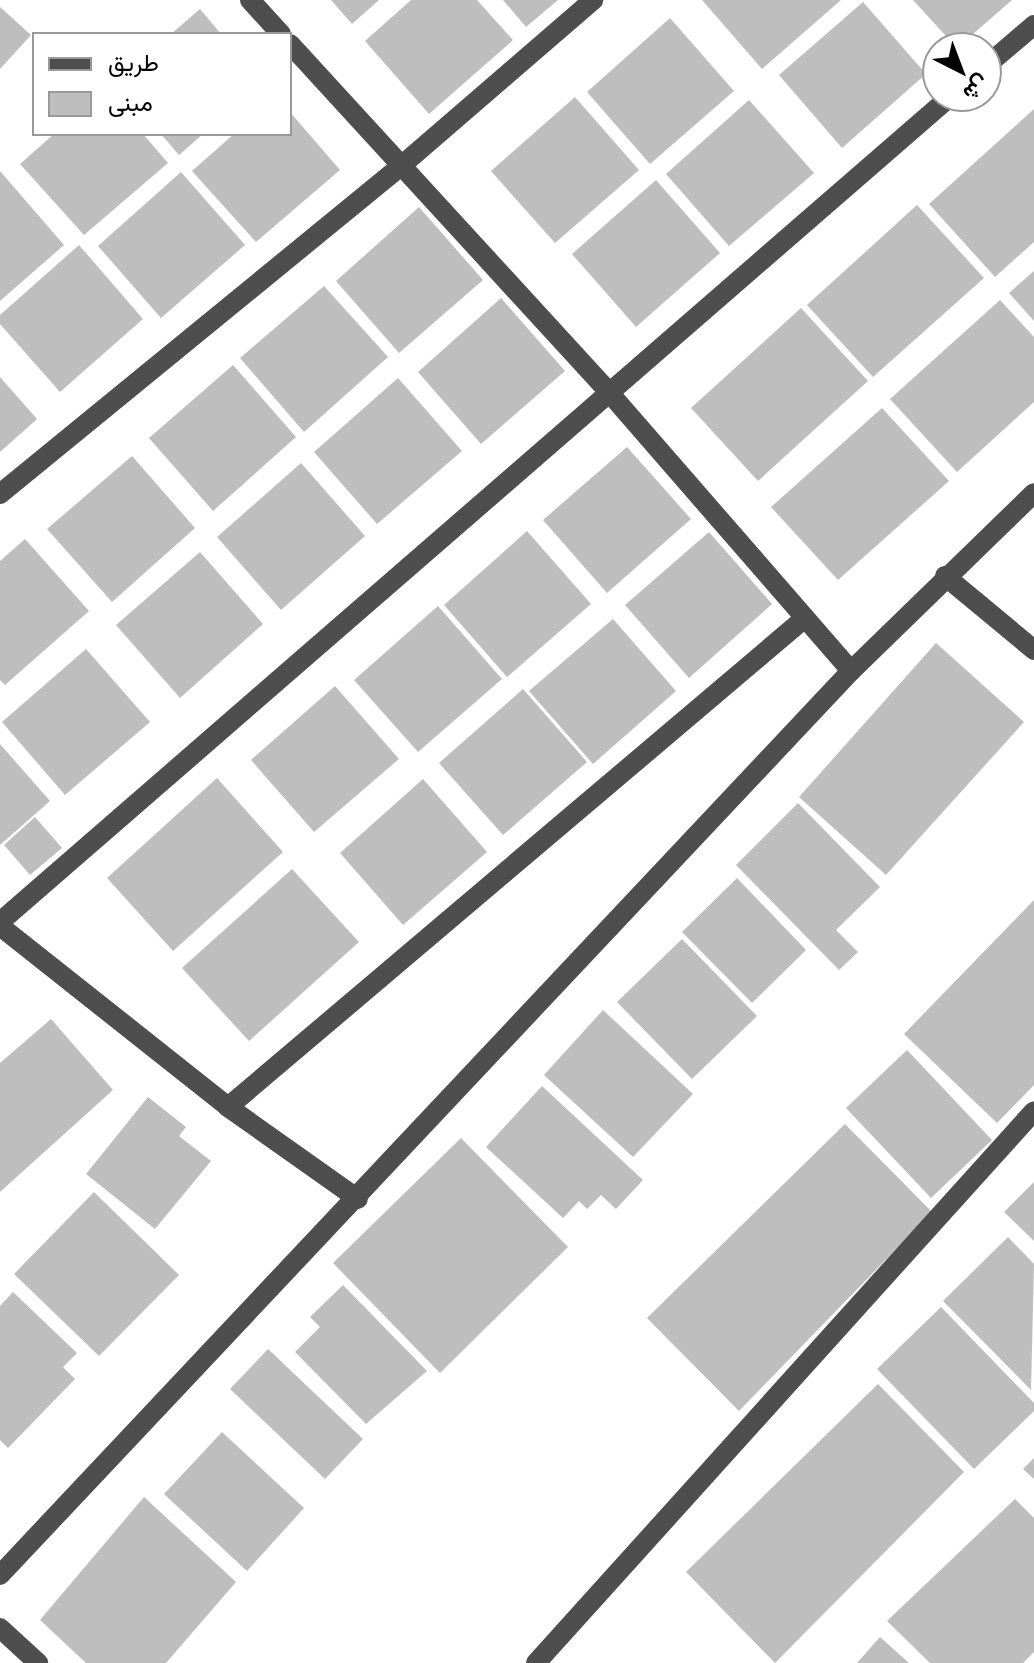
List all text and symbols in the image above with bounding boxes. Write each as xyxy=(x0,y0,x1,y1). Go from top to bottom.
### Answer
legend xyxy=(32,32,292,136)
north arrow xyxy=(922,32,1002,112)
text: طريق xyxy=(108,45,159,78)
text: ش xyxy=(957,68,997,108)
text: مبنى xyxy=(108,85,153,118)

